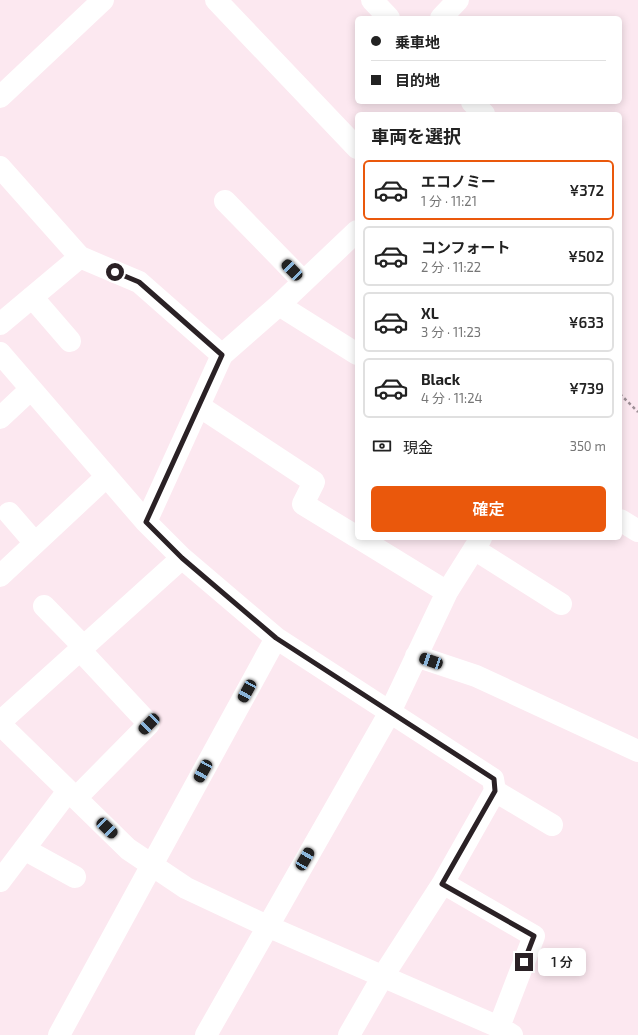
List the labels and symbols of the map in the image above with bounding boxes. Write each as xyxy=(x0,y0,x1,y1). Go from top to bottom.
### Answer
car xyxy=(279,257,305,283)
route start xyxy=(106,263,124,281)
car xyxy=(418,651,444,671)
car xyxy=(236,678,258,704)
car xyxy=(136,711,162,737)
car xyxy=(192,758,214,784)
car xyxy=(94,815,120,841)
car xyxy=(294,846,316,872)
callout: 1 分 xyxy=(538,948,586,976)
route end xyxy=(515,953,533,971)

